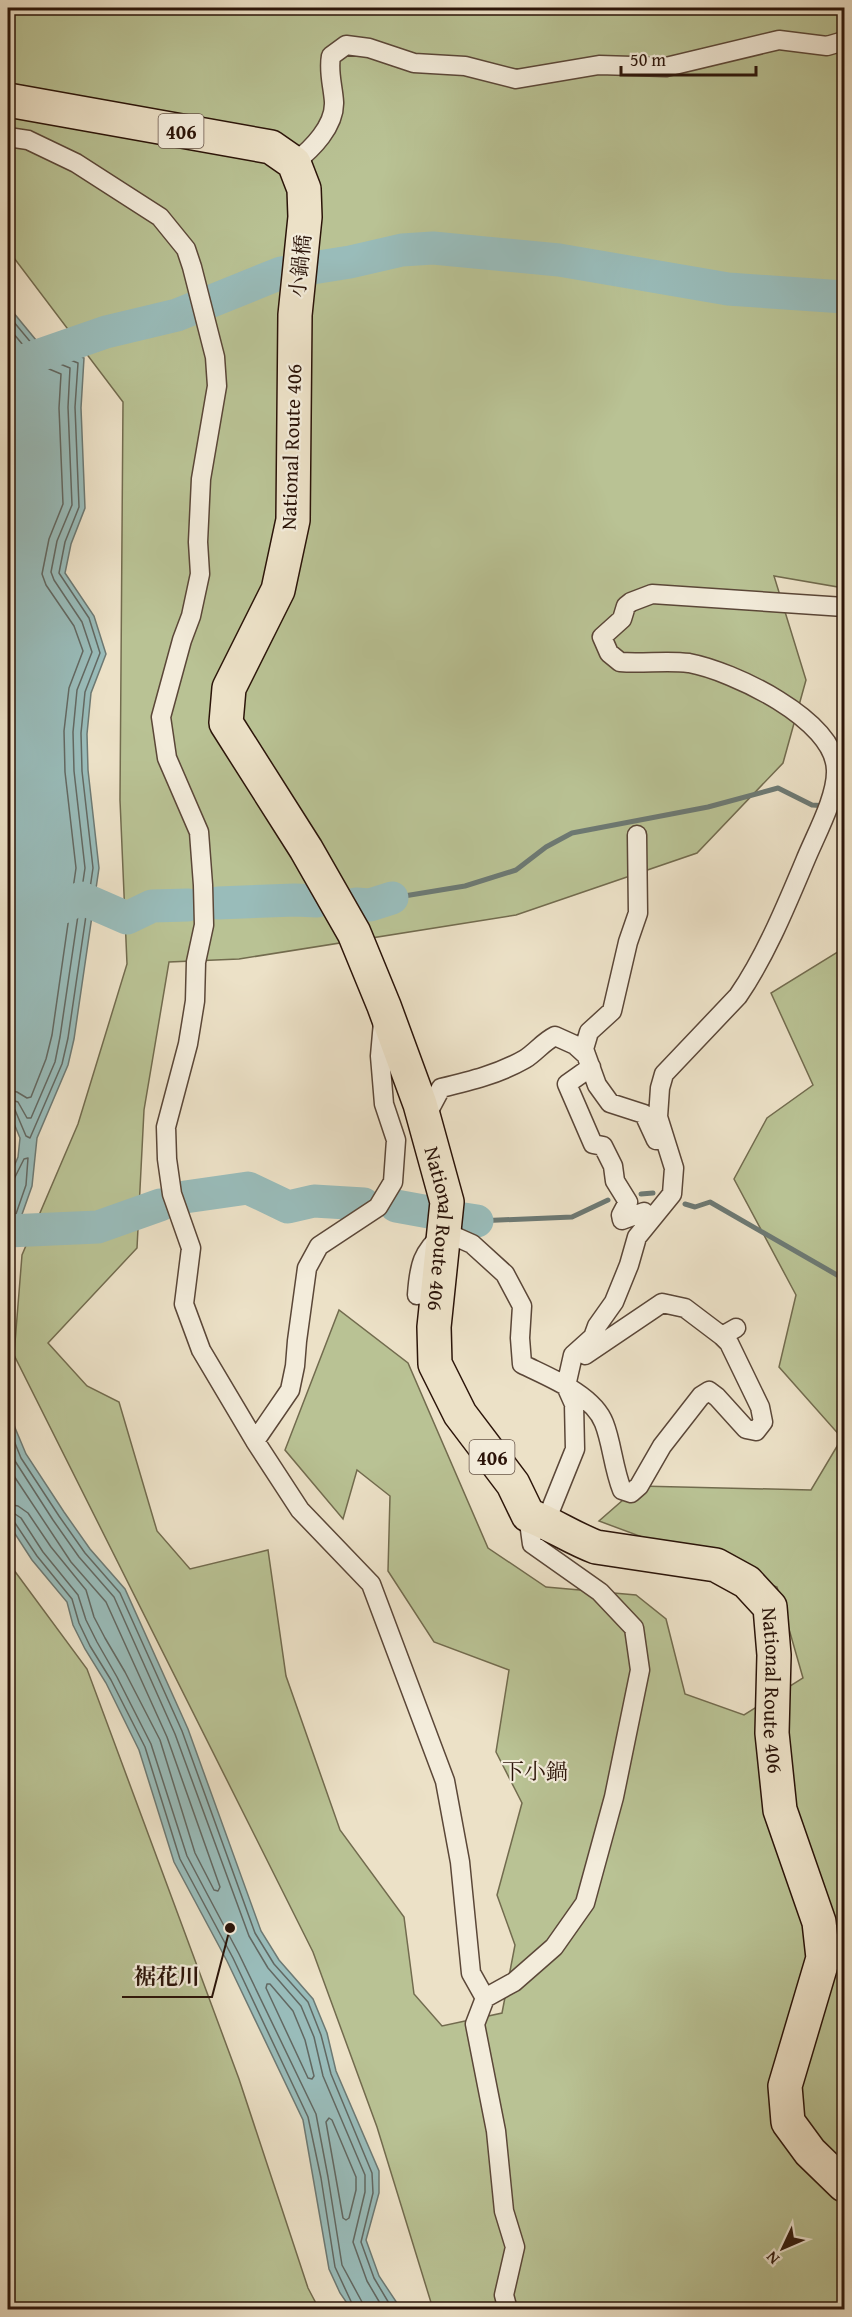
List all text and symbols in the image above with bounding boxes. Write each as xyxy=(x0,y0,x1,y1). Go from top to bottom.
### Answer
scale bar xyxy=(621,39,756,77)
text: 50 m xyxy=(630,46,666,73)
road number: 406 xyxy=(158,114,204,148)
street label: 小鍋橋 xyxy=(281,233,319,299)
street label: National Route 406 xyxy=(273,363,309,531)
street label: National Route 406 xyxy=(417,1143,463,1312)
road number: 406 xyxy=(470,1440,514,1474)
street label: National Route 406 xyxy=(755,1606,792,1775)
district label: 下小鍋 xyxy=(502,1755,568,1787)
callout: 裾花川 xyxy=(122,1957,212,1997)
text: 裾花川 xyxy=(134,1960,200,1992)
north arrow xyxy=(753,2218,813,2278)
text: N xyxy=(760,2246,785,2271)

